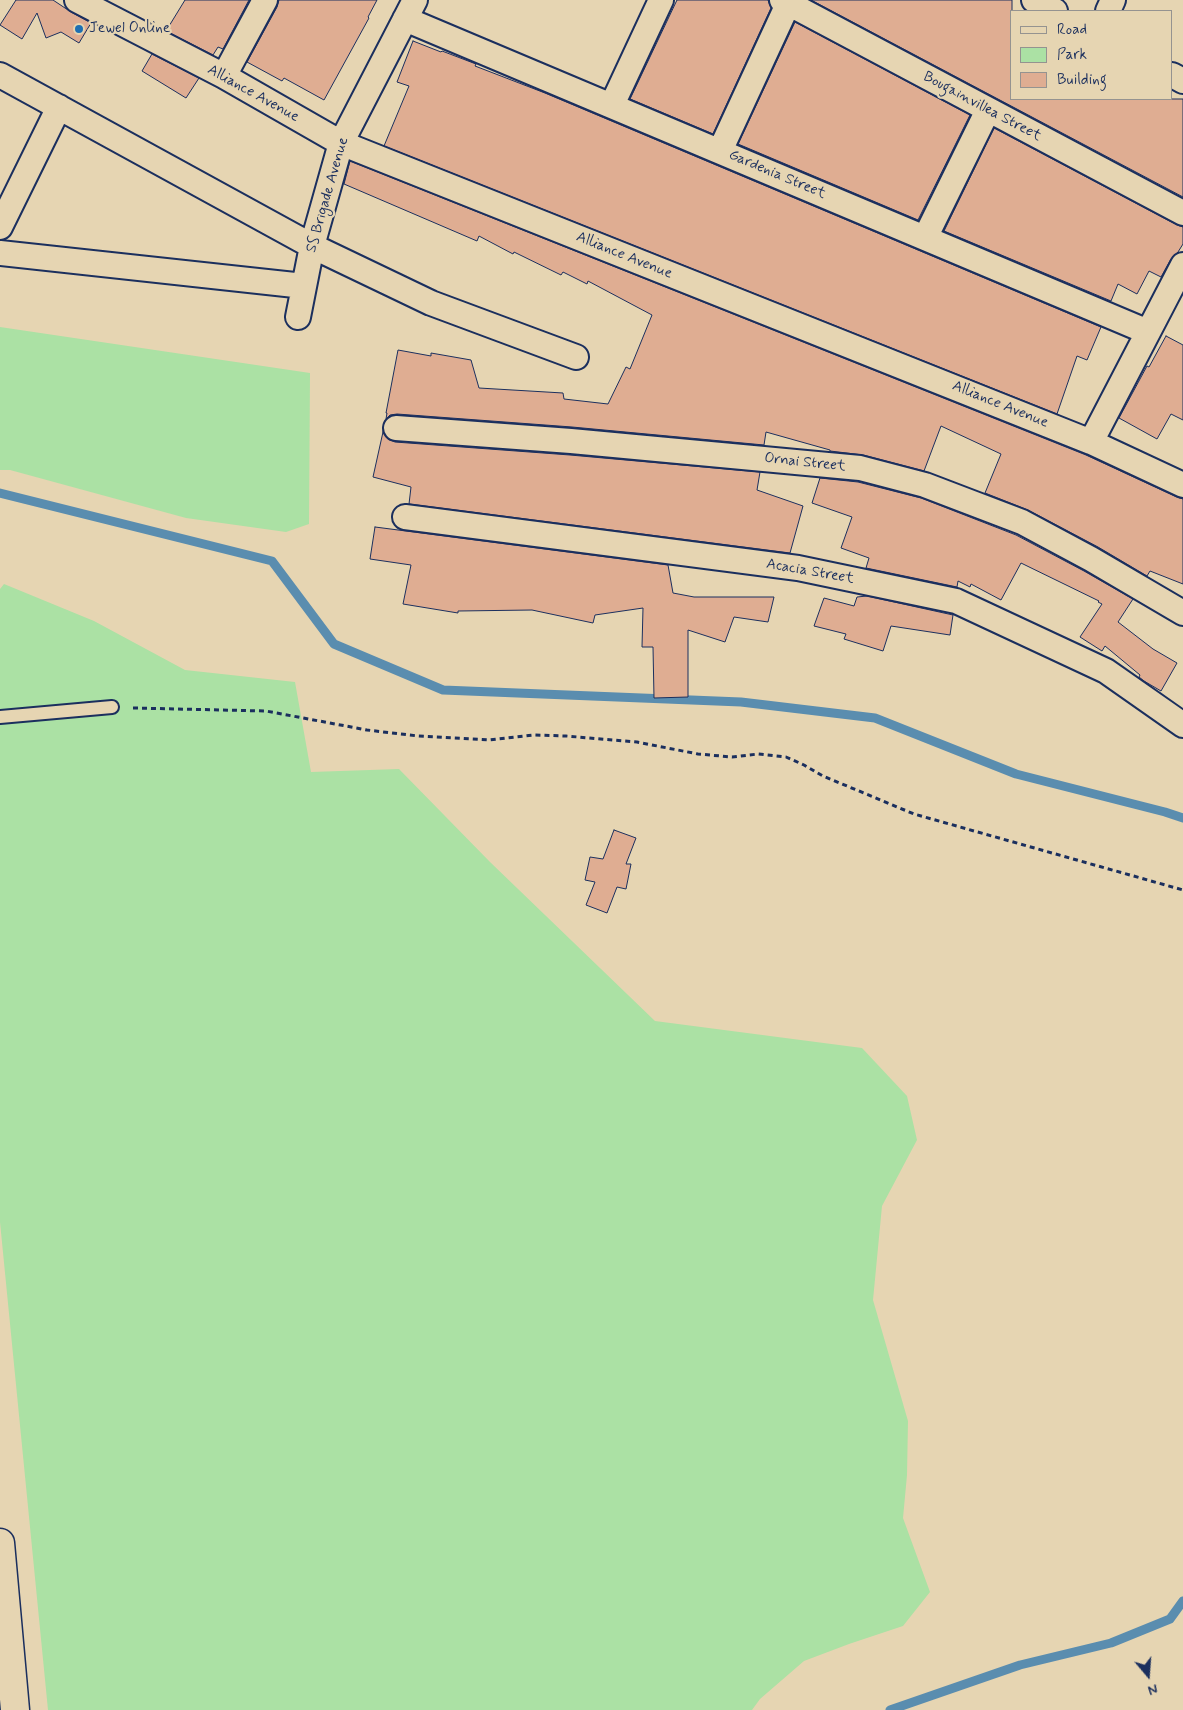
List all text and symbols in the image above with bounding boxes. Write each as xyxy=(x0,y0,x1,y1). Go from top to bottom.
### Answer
legend xyxy=(1010,10,1173,100)
place label: Jewel Online xyxy=(89,20,170,38)
text: Road xyxy=(1057,20,1087,40)
marker: Jewel Online xyxy=(73,23,85,35)
text: Park xyxy=(1057,45,1087,65)
street label: Alliance Avenue xyxy=(204,61,302,127)
street label: Bougainvillea Street xyxy=(920,68,1044,146)
text: Building xyxy=(1057,70,1107,90)
street label: SS Brigade Avenue xyxy=(303,135,353,255)
street label: Gardenia Street xyxy=(726,146,828,204)
street label: Alliance Avenue xyxy=(573,228,675,284)
street label: Alliance Avenue xyxy=(949,377,1051,433)
street label: Ornai Street xyxy=(763,450,847,476)
street label: Acacia Street xyxy=(765,555,855,589)
north arrow xyxy=(1123,1650,1173,1700)
text: N xyxy=(1145,1679,1160,1699)

